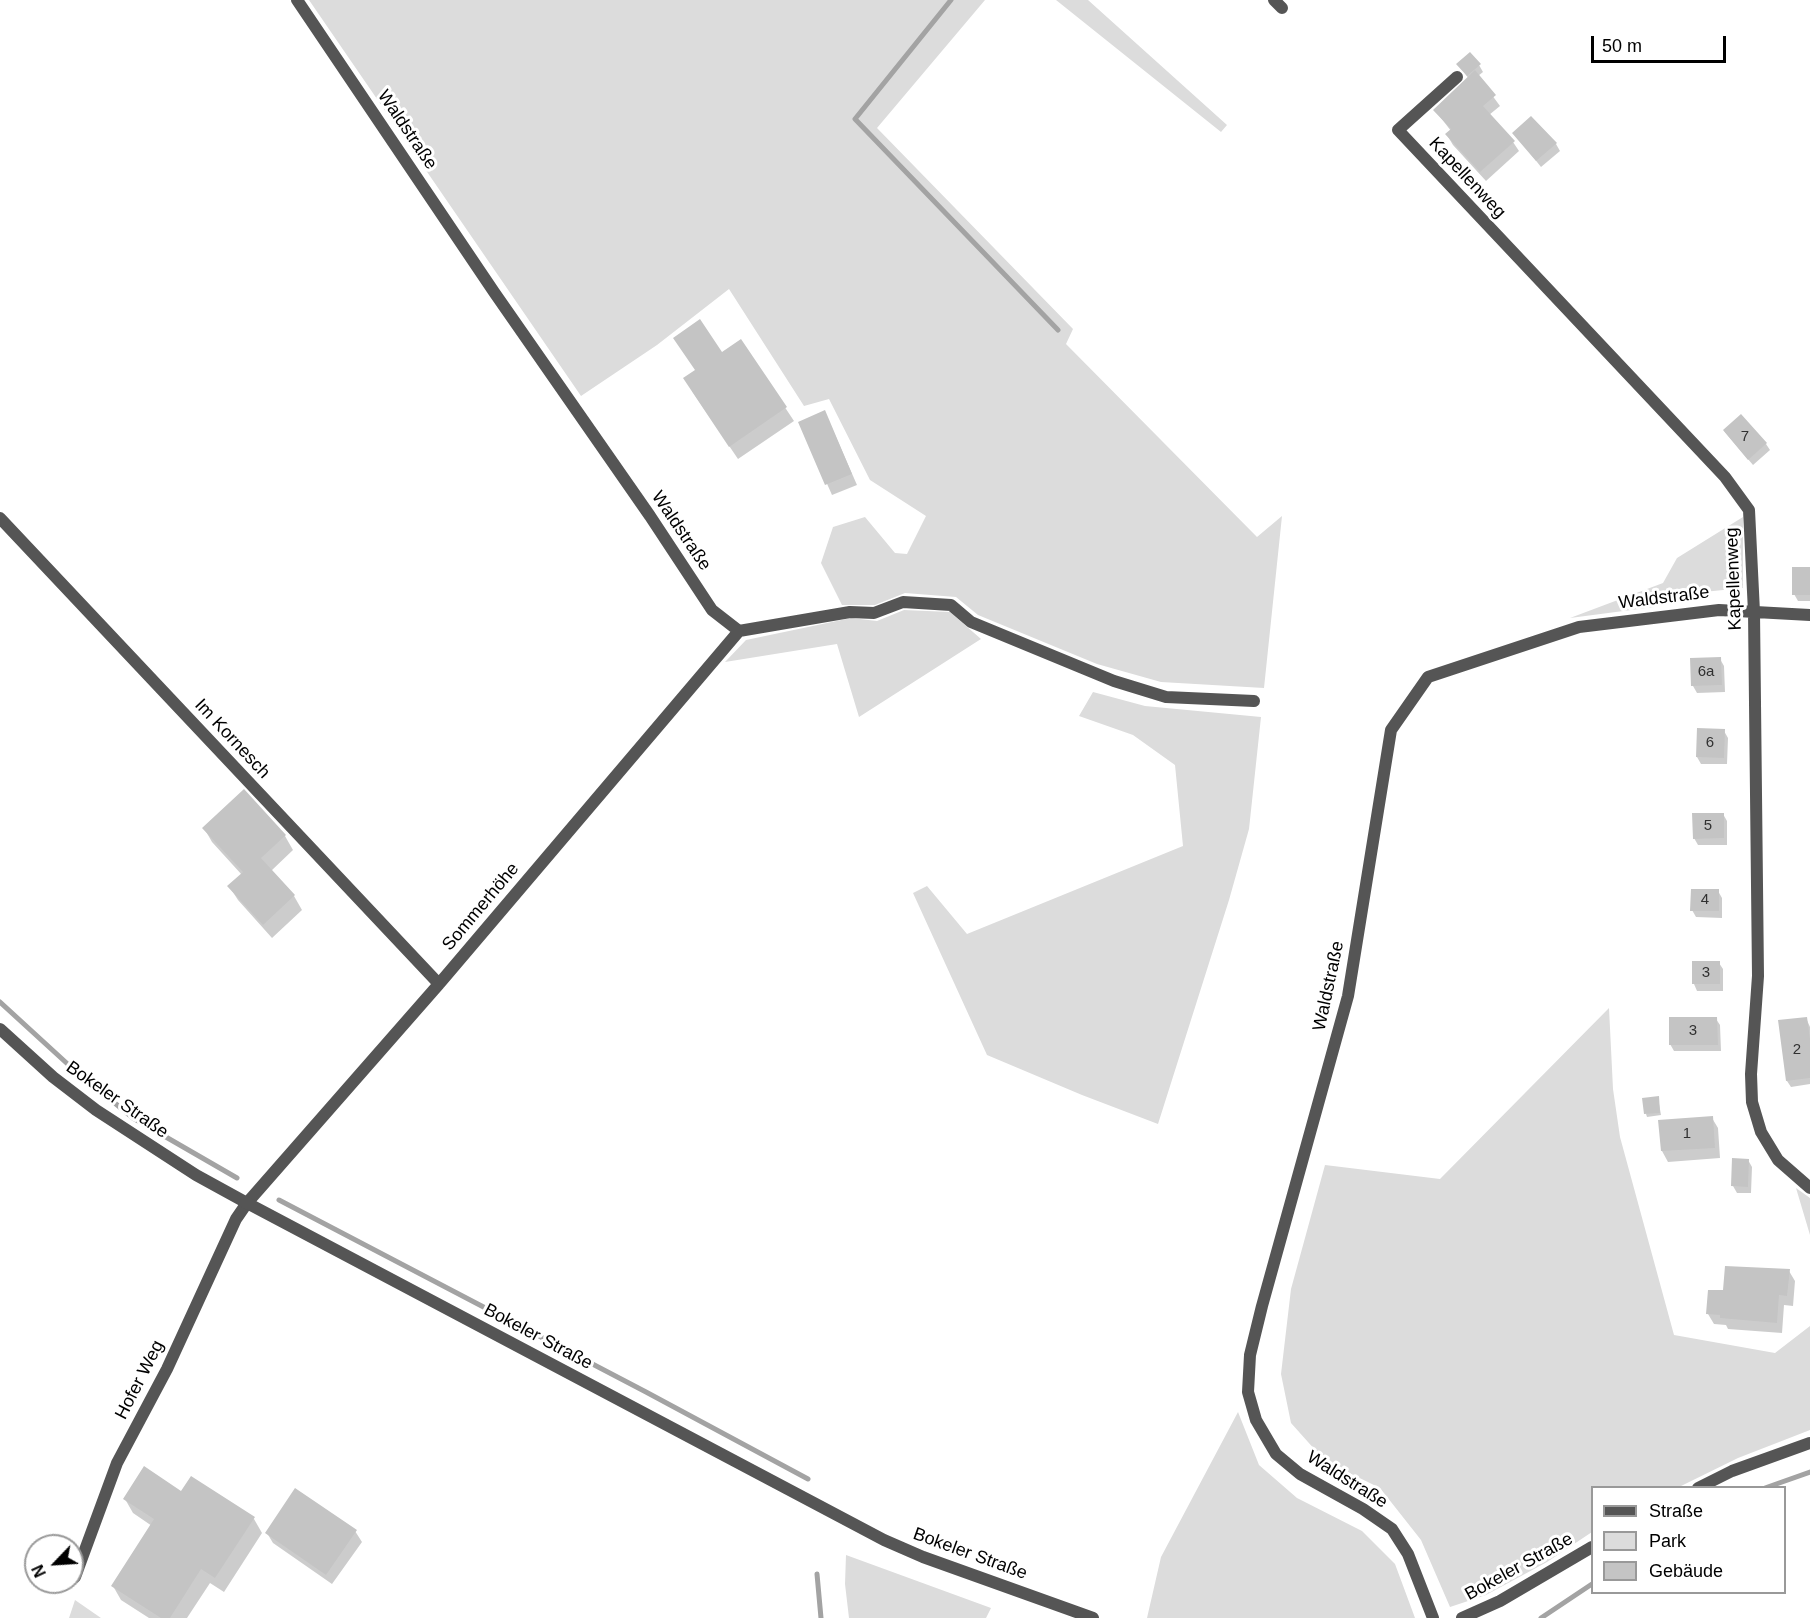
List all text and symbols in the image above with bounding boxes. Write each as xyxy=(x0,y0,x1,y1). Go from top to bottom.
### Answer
scale bar xyxy=(1594,24,1729,62)
text: 50 m xyxy=(1602,36,1642,56)
street label: Waldstraße xyxy=(373,86,441,174)
street label: Kapellenweg xyxy=(1424,133,1510,223)
house number: 7 xyxy=(1741,428,1749,446)
street label: Waldstraße xyxy=(647,487,715,575)
street label: Kapellenweg xyxy=(1721,527,1747,631)
street label: Waldstraße xyxy=(1617,582,1711,614)
house number: 6a xyxy=(1698,663,1714,681)
street label: Im Kornesch xyxy=(190,695,274,783)
house number: 6 xyxy=(1706,734,1714,752)
house number: 5 xyxy=(1704,817,1712,835)
street label: Sommerhöhe xyxy=(438,859,524,955)
house number: 4 xyxy=(1701,891,1709,909)
street label: Waldstraße xyxy=(1309,939,1349,1033)
house number: 3 xyxy=(1702,964,1710,982)
house number: 3 xyxy=(1689,1022,1697,1040)
house number: 2 xyxy=(1793,1041,1801,1059)
street label: Bokeler Straße xyxy=(62,1057,172,1143)
house number: 1 xyxy=(1683,1125,1691,1143)
street label: Bokeler Straße xyxy=(480,1299,596,1375)
street label: Hofer Weg xyxy=(111,1337,169,1423)
street label: Waldstraße xyxy=(1303,1447,1391,1513)
legend xyxy=(1591,1486,1786,1594)
text: Straße xyxy=(1649,1501,1703,1521)
street label: Bokeler Straße xyxy=(910,1523,1030,1585)
street label: Bokeler Straße xyxy=(1461,1528,1577,1606)
text: Park xyxy=(1649,1531,1686,1551)
north arrow xyxy=(24,1534,84,1594)
text: Gebäude xyxy=(1649,1561,1723,1581)
text: N xyxy=(29,1562,49,1580)

